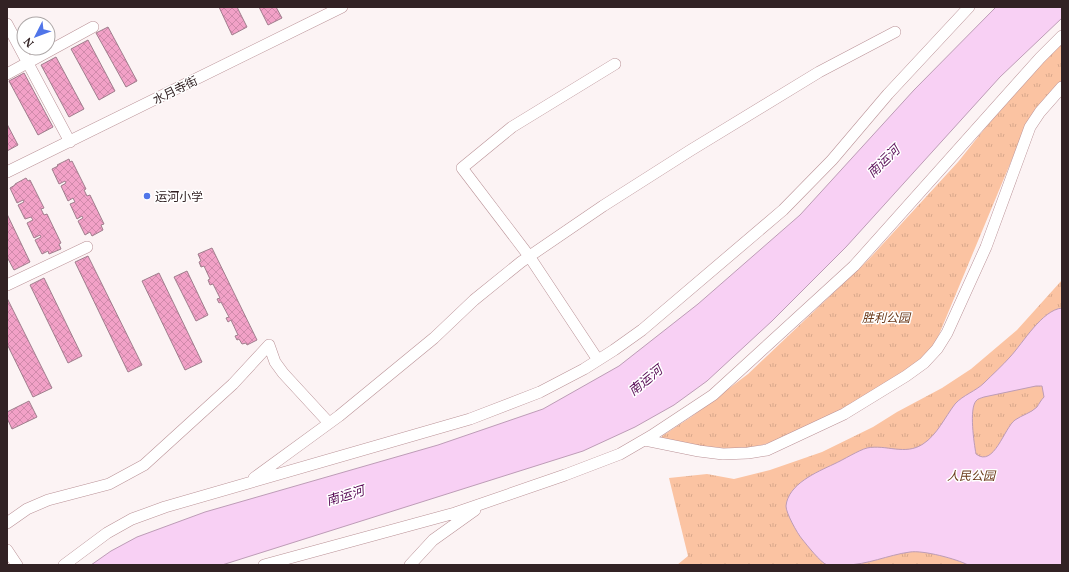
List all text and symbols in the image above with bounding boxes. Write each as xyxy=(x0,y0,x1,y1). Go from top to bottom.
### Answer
north arrow xyxy=(16,16,56,56)
text: N xyxy=(20,34,37,50)
street label: 水月寺街 xyxy=(150,73,200,107)
water label: 南运河 xyxy=(863,139,905,181)
place label: 运河小学 xyxy=(155,189,203,204)
marker: 运河小学 xyxy=(142,191,152,201)
park label: 胜利公园 xyxy=(862,310,912,325)
water label: 南运河 xyxy=(624,359,668,399)
park label: 人民公园 xyxy=(947,468,997,483)
water label: 南运河 xyxy=(324,480,369,509)

